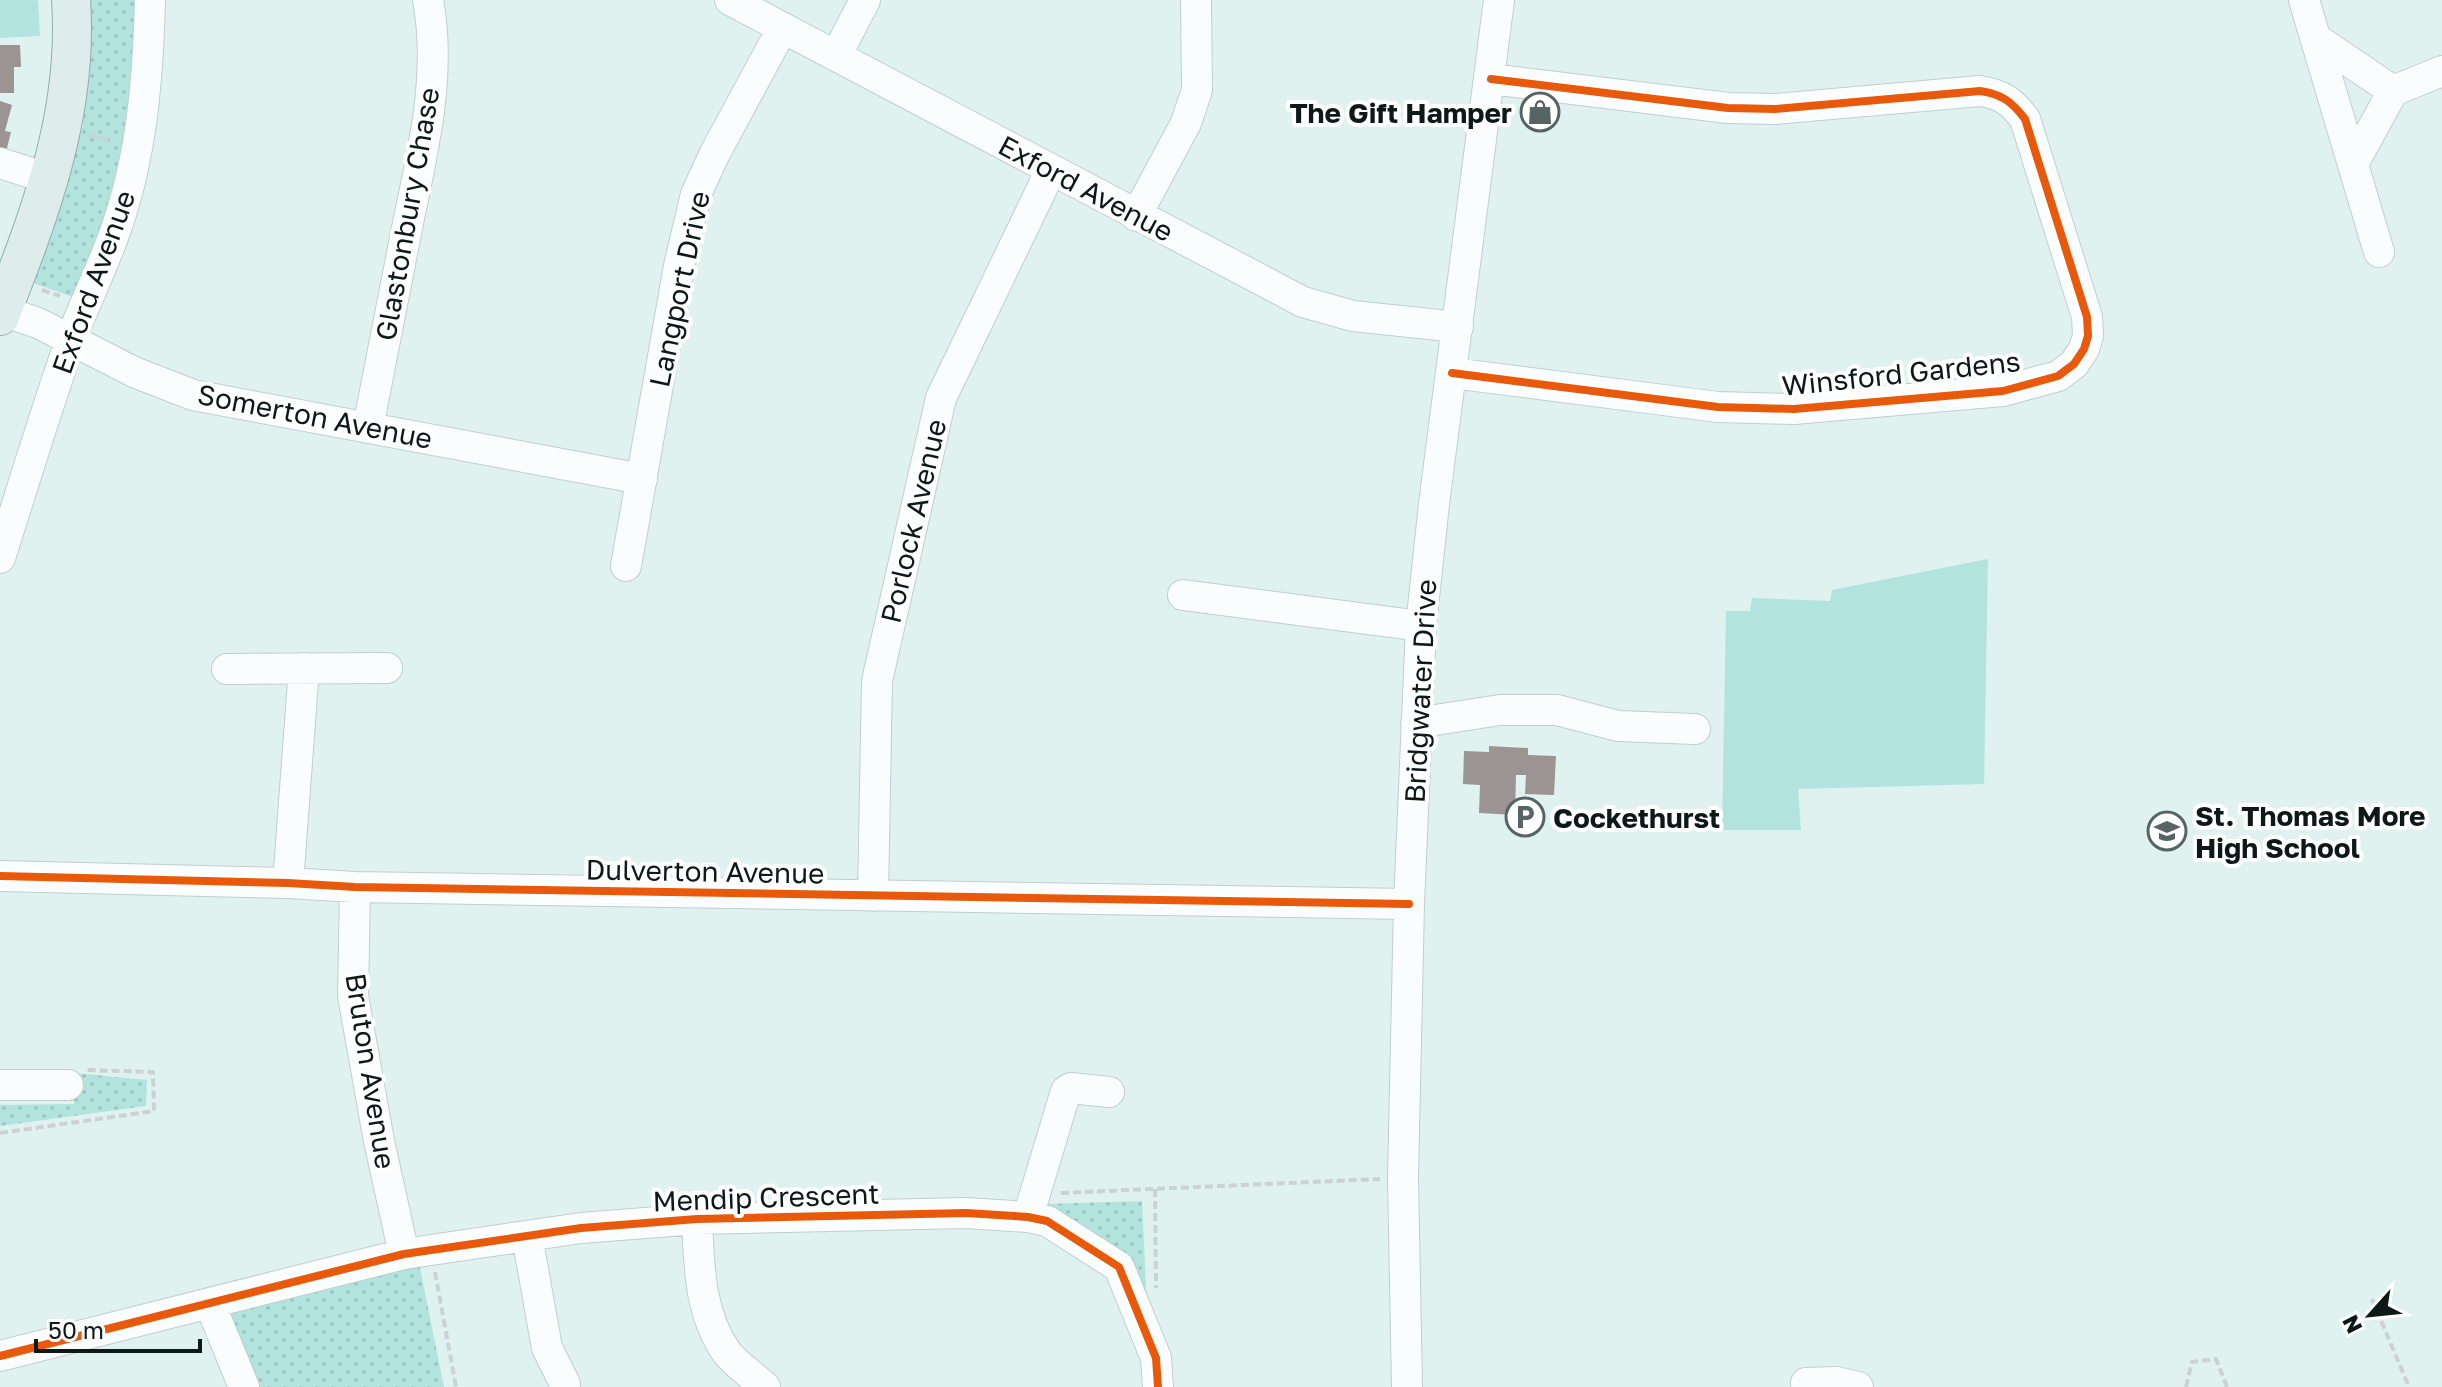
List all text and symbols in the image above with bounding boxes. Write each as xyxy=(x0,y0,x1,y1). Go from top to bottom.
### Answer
street label: Glastonbury Chase xyxy=(368,85,446,343)
shop icon: The Gift Hamper xyxy=(1519,91,1561,133)
place label: The Gift Hamper xyxy=(1289,96,1512,129)
street label: Exford Avenue xyxy=(993,128,1179,248)
street label: Exford Avenue xyxy=(45,186,141,378)
street label: Langport Drive xyxy=(642,188,716,390)
street label: Winsford Gardens xyxy=(1780,344,2022,402)
street label: Somerton Avenue xyxy=(195,377,435,455)
street label: Porlock Avenue xyxy=(874,416,952,626)
street label: Bridgwater Drive xyxy=(1398,578,1442,804)
parking icon: Cockethurst xyxy=(1504,796,1546,838)
place label: St. Thomas More High School xyxy=(2195,799,2425,864)
place label: Cockethurst xyxy=(1553,801,1720,834)
school or university icon: St. Thomas More High School xyxy=(2146,810,2188,852)
street label: Dulverton Avenue xyxy=(585,852,825,890)
street label: Bruton Avenue xyxy=(339,971,403,1171)
street label: Mendip Crescent xyxy=(652,1177,880,1217)
north arrow xyxy=(2330,1275,2410,1355)
scale bar xyxy=(36,1303,200,1353)
text: N xyxy=(2336,1311,2368,1338)
text: 50 m xyxy=(48,1315,104,1344)

